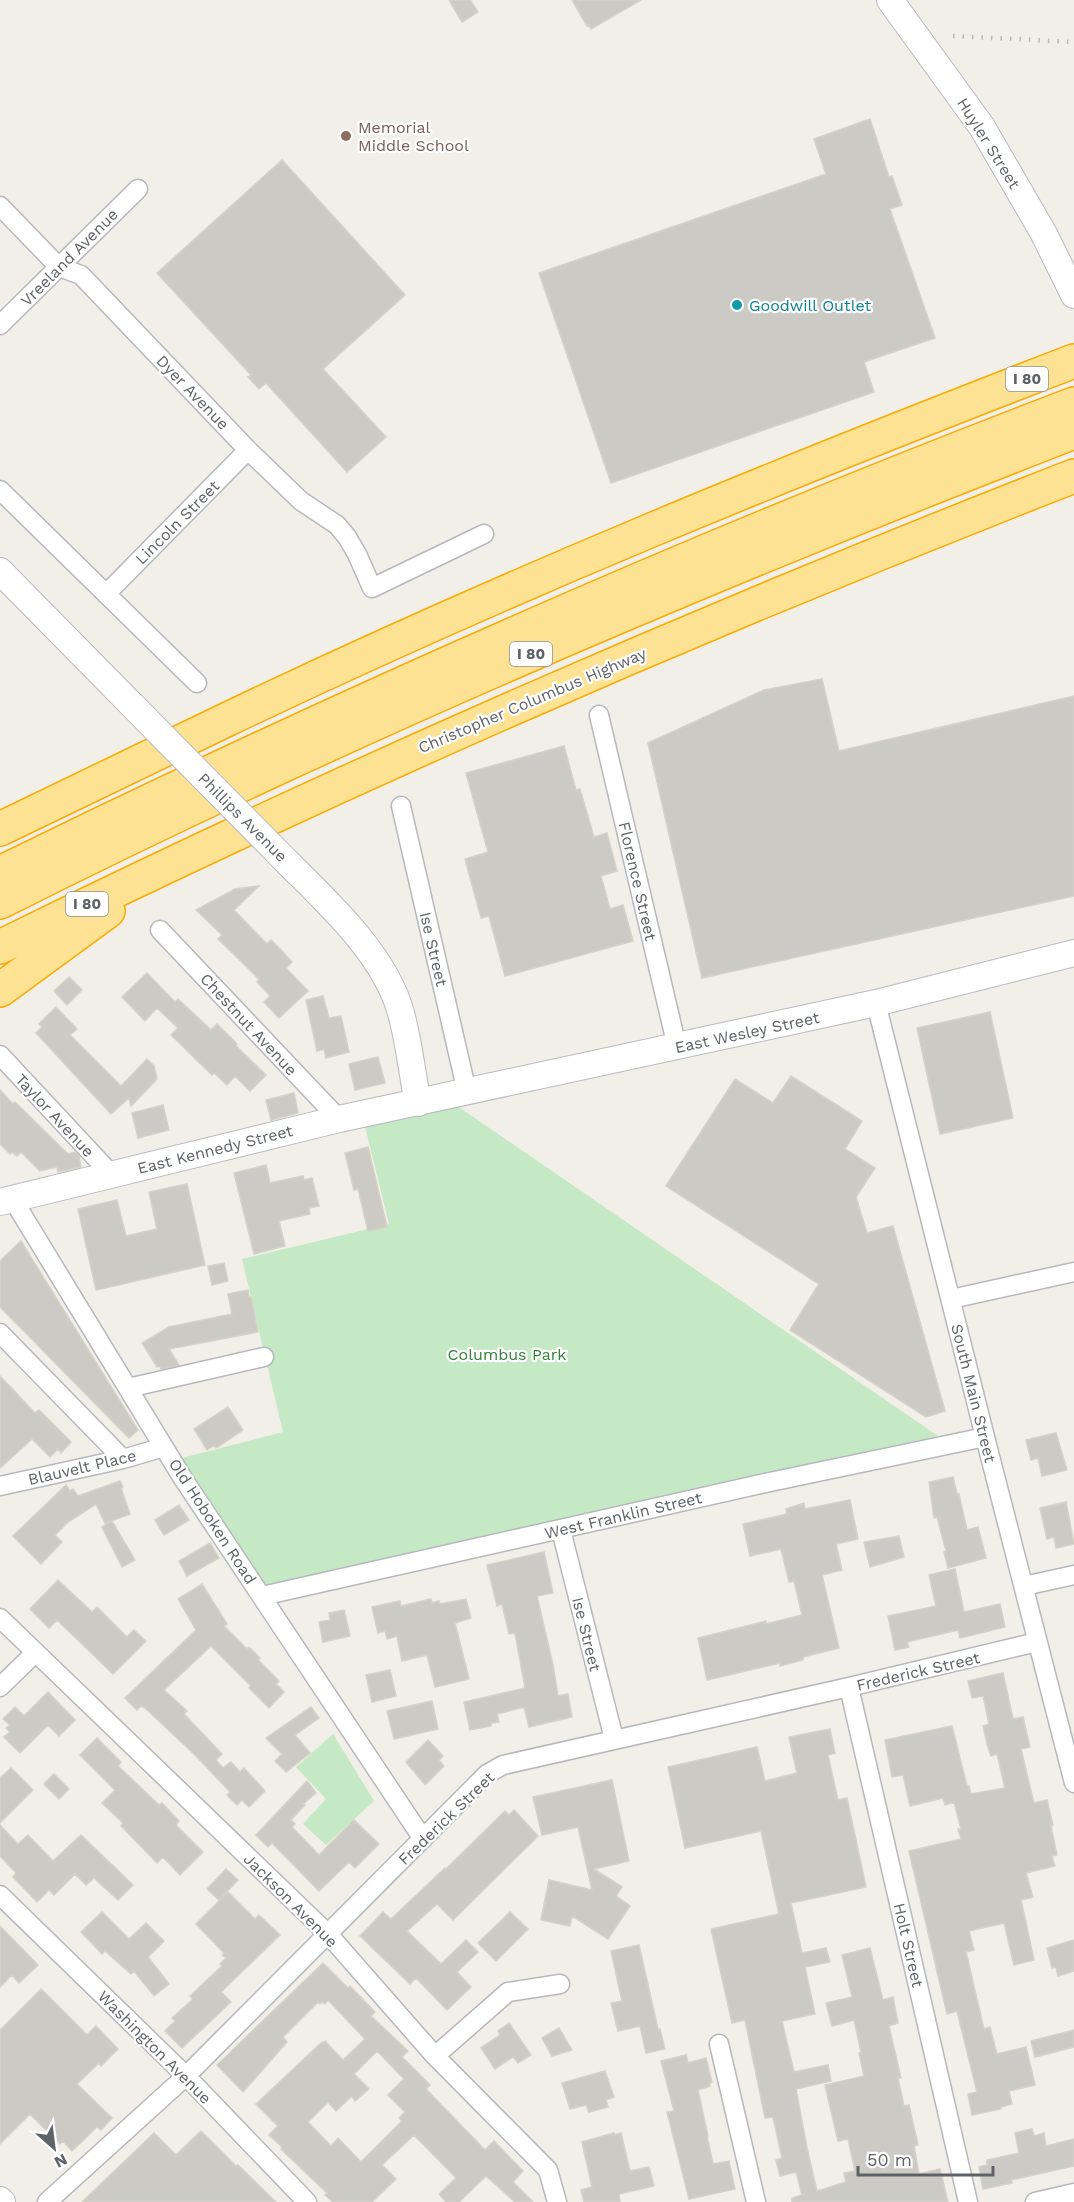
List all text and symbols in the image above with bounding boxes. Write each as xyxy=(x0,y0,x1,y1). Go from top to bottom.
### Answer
street label: Huyler Street xyxy=(953,94,1024,192)
place label: Memorial Middle School xyxy=(358,118,469,155)
marker: Memorial Middle School xyxy=(339,129,353,143)
street label: Vreeland Avenue xyxy=(17,205,122,310)
place label: Goodwill Outlet xyxy=(749,296,872,315)
marker: Goodwill Outlet xyxy=(730,298,744,312)
street label: Dyer Avenue xyxy=(152,351,233,434)
road number: I 80 xyxy=(1006,367,1048,391)
street label: Lincoln Street xyxy=(131,476,223,568)
road number: I 80 xyxy=(510,642,552,666)
street label: Christopher Columbus Highway xyxy=(415,643,650,757)
street label: Phillips Avenue xyxy=(194,769,291,866)
street label: Florence Street xyxy=(615,820,660,943)
road number: I 80 xyxy=(66,892,108,916)
street label: Ise Street xyxy=(416,910,451,989)
street label: Chestnut Avenue xyxy=(196,969,301,1080)
street label: East Wesley Street xyxy=(673,1008,821,1057)
street label: Taylor Avenue xyxy=(11,1070,98,1161)
street label: East Kennedy Street xyxy=(135,1121,295,1178)
street label: South Main Street xyxy=(947,1322,1000,1465)
park label: Columbus Park xyxy=(448,1345,566,1364)
street label: Blauvelt Place xyxy=(26,1446,138,1489)
street label: Old Hoboken Road xyxy=(165,1455,260,1588)
street label: West Franklin Street xyxy=(543,1488,704,1543)
street label: Ise Street xyxy=(568,1595,605,1674)
street label: Frederick Street xyxy=(855,1648,982,1695)
street label: Frederick Street xyxy=(394,1768,498,1869)
street label: Jackson Avenue xyxy=(240,1849,342,1951)
street label: Holt Street xyxy=(890,1901,928,1989)
street label: Washington Avenue xyxy=(94,1987,215,2108)
north arrow xyxy=(24,2118,84,2178)
scale bar xyxy=(858,2139,993,2177)
text: 50 m xyxy=(867,2149,912,2170)
text: N xyxy=(51,2150,71,2172)

